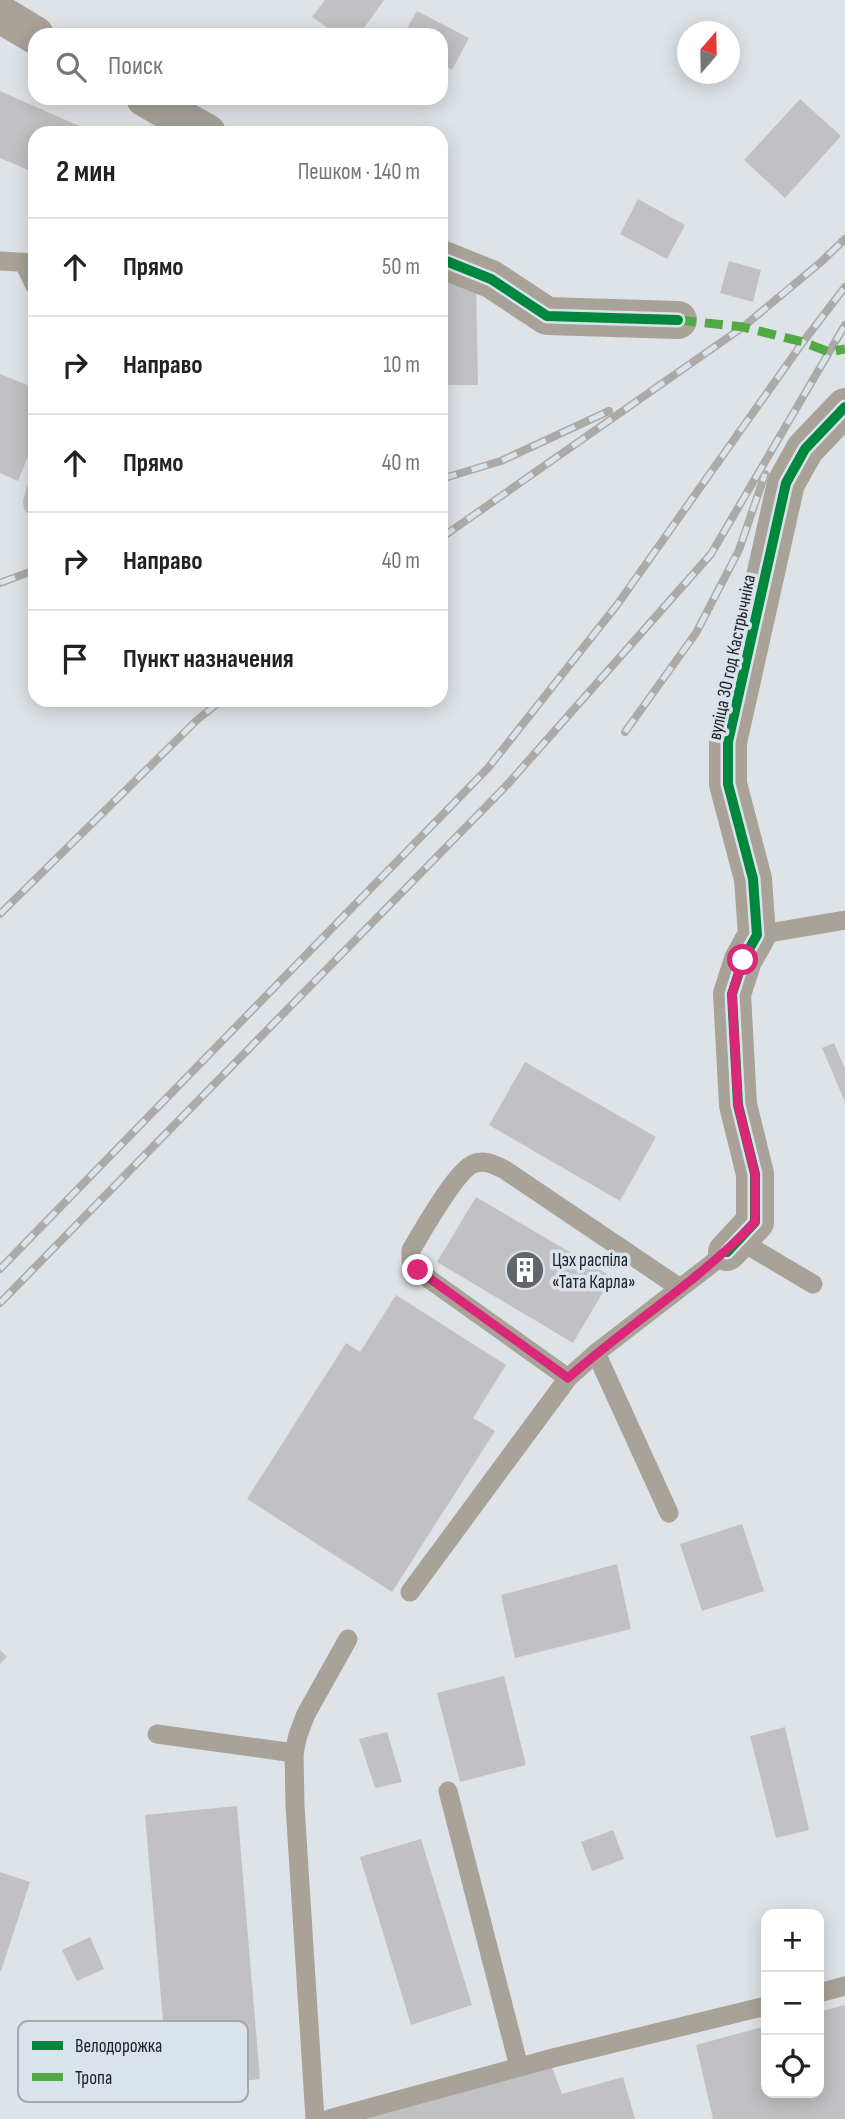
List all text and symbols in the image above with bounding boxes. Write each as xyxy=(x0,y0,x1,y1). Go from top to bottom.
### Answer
north arrow xyxy=(677,21,740,84)
search box xyxy=(28,28,448,105)
icon: search xyxy=(52,48,90,86)
text: Поиск xyxy=(108,51,163,82)
text: 2 мин xyxy=(56,154,116,190)
text: Пешком · 140 m xyxy=(298,158,420,186)
icon: ahead xyxy=(56,248,94,286)
text: Прямо xyxy=(123,252,184,283)
text: 50 m xyxy=(382,253,420,281)
icon: right xyxy=(56,346,94,384)
text: Направо xyxy=(123,350,202,381)
text: 10 m xyxy=(383,351,420,379)
icon: ahead xyxy=(56,444,94,482)
text: Прямо xyxy=(123,448,184,479)
text: 40 m xyxy=(382,449,420,477)
icon: right xyxy=(56,542,94,580)
text: Направо xyxy=(123,546,202,577)
text: 40 m xyxy=(382,547,420,575)
street label: вуліца 30 год Кастрычніка xyxy=(704,573,761,742)
icon: arrive xyxy=(56,640,94,678)
text: Пункт назначения xyxy=(123,644,294,675)
route start xyxy=(727,944,758,975)
building icon: Цэх распіла «Тата Карла» xyxy=(504,1249,546,1291)
place label: Цэх распіла «Тата Карла» xyxy=(552,1249,636,1294)
route end xyxy=(402,1254,433,1285)
map controls xyxy=(761,1909,824,2098)
button: + xyxy=(761,1909,824,1972)
button: − xyxy=(761,1972,824,2035)
legend xyxy=(18,2021,248,2102)
text: Велодорожка xyxy=(75,2035,162,2058)
button: locate xyxy=(761,2035,824,2098)
text: Тропа xyxy=(75,2067,112,2090)

